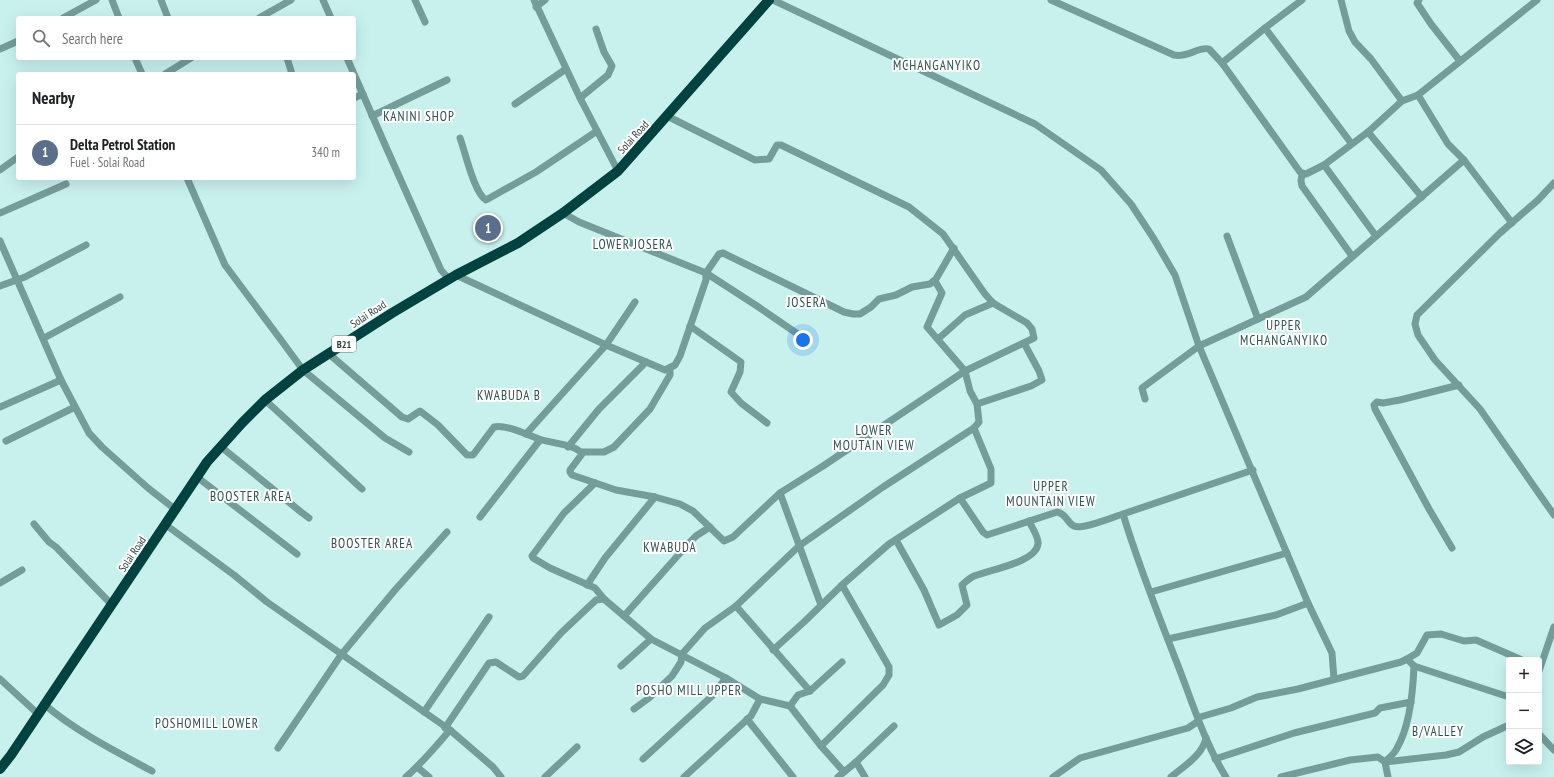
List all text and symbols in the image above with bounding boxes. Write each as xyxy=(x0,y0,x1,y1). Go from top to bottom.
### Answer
search box xyxy=(16,16,356,60)
icon: search xyxy=(30,27,52,49)
text: Search here xyxy=(62,29,123,48)
district label: MCHANGANYIKO xyxy=(893,57,981,74)
text: Nearby xyxy=(32,87,75,109)
district label: KANINI SHOP xyxy=(383,108,455,125)
street label: Solai Road xyxy=(614,117,652,157)
text: Delta Petrol Station xyxy=(70,135,175,154)
text: 1 xyxy=(42,144,48,161)
text: 340 m xyxy=(311,144,340,161)
text: Fuel · Solai Road xyxy=(70,154,145,171)
pin: 1 xyxy=(475,213,501,243)
district label: LOWER JOSERA xyxy=(593,236,673,253)
district label: JOSERA xyxy=(786,294,827,311)
street label: Solai Road xyxy=(347,297,389,331)
district label: UPPER MCHANGANYIKO xyxy=(1240,317,1328,349)
your location xyxy=(793,330,813,350)
road number: B21 xyxy=(332,336,356,352)
district label: KWABUDA B xyxy=(477,387,541,404)
district label: LOWER MOUTAIN VIEW xyxy=(833,422,915,454)
district label: UPPER MOUNTAIN VIEW xyxy=(1006,478,1096,510)
district label: BOOSTER AREA xyxy=(210,488,292,505)
street label: Solai Road xyxy=(115,533,149,574)
district label: BOOSTER AREA xyxy=(331,535,413,552)
district label: KWABUDA xyxy=(643,539,697,556)
map controls xyxy=(1506,657,1542,765)
button: + xyxy=(1506,657,1542,693)
district label: POSHO MILL UPPER xyxy=(636,682,742,699)
button: − xyxy=(1506,693,1542,729)
district label: POSHOMILL LOWER xyxy=(155,715,259,732)
district label: B/VALLEY xyxy=(1412,723,1464,740)
button: layers xyxy=(1506,729,1542,765)

